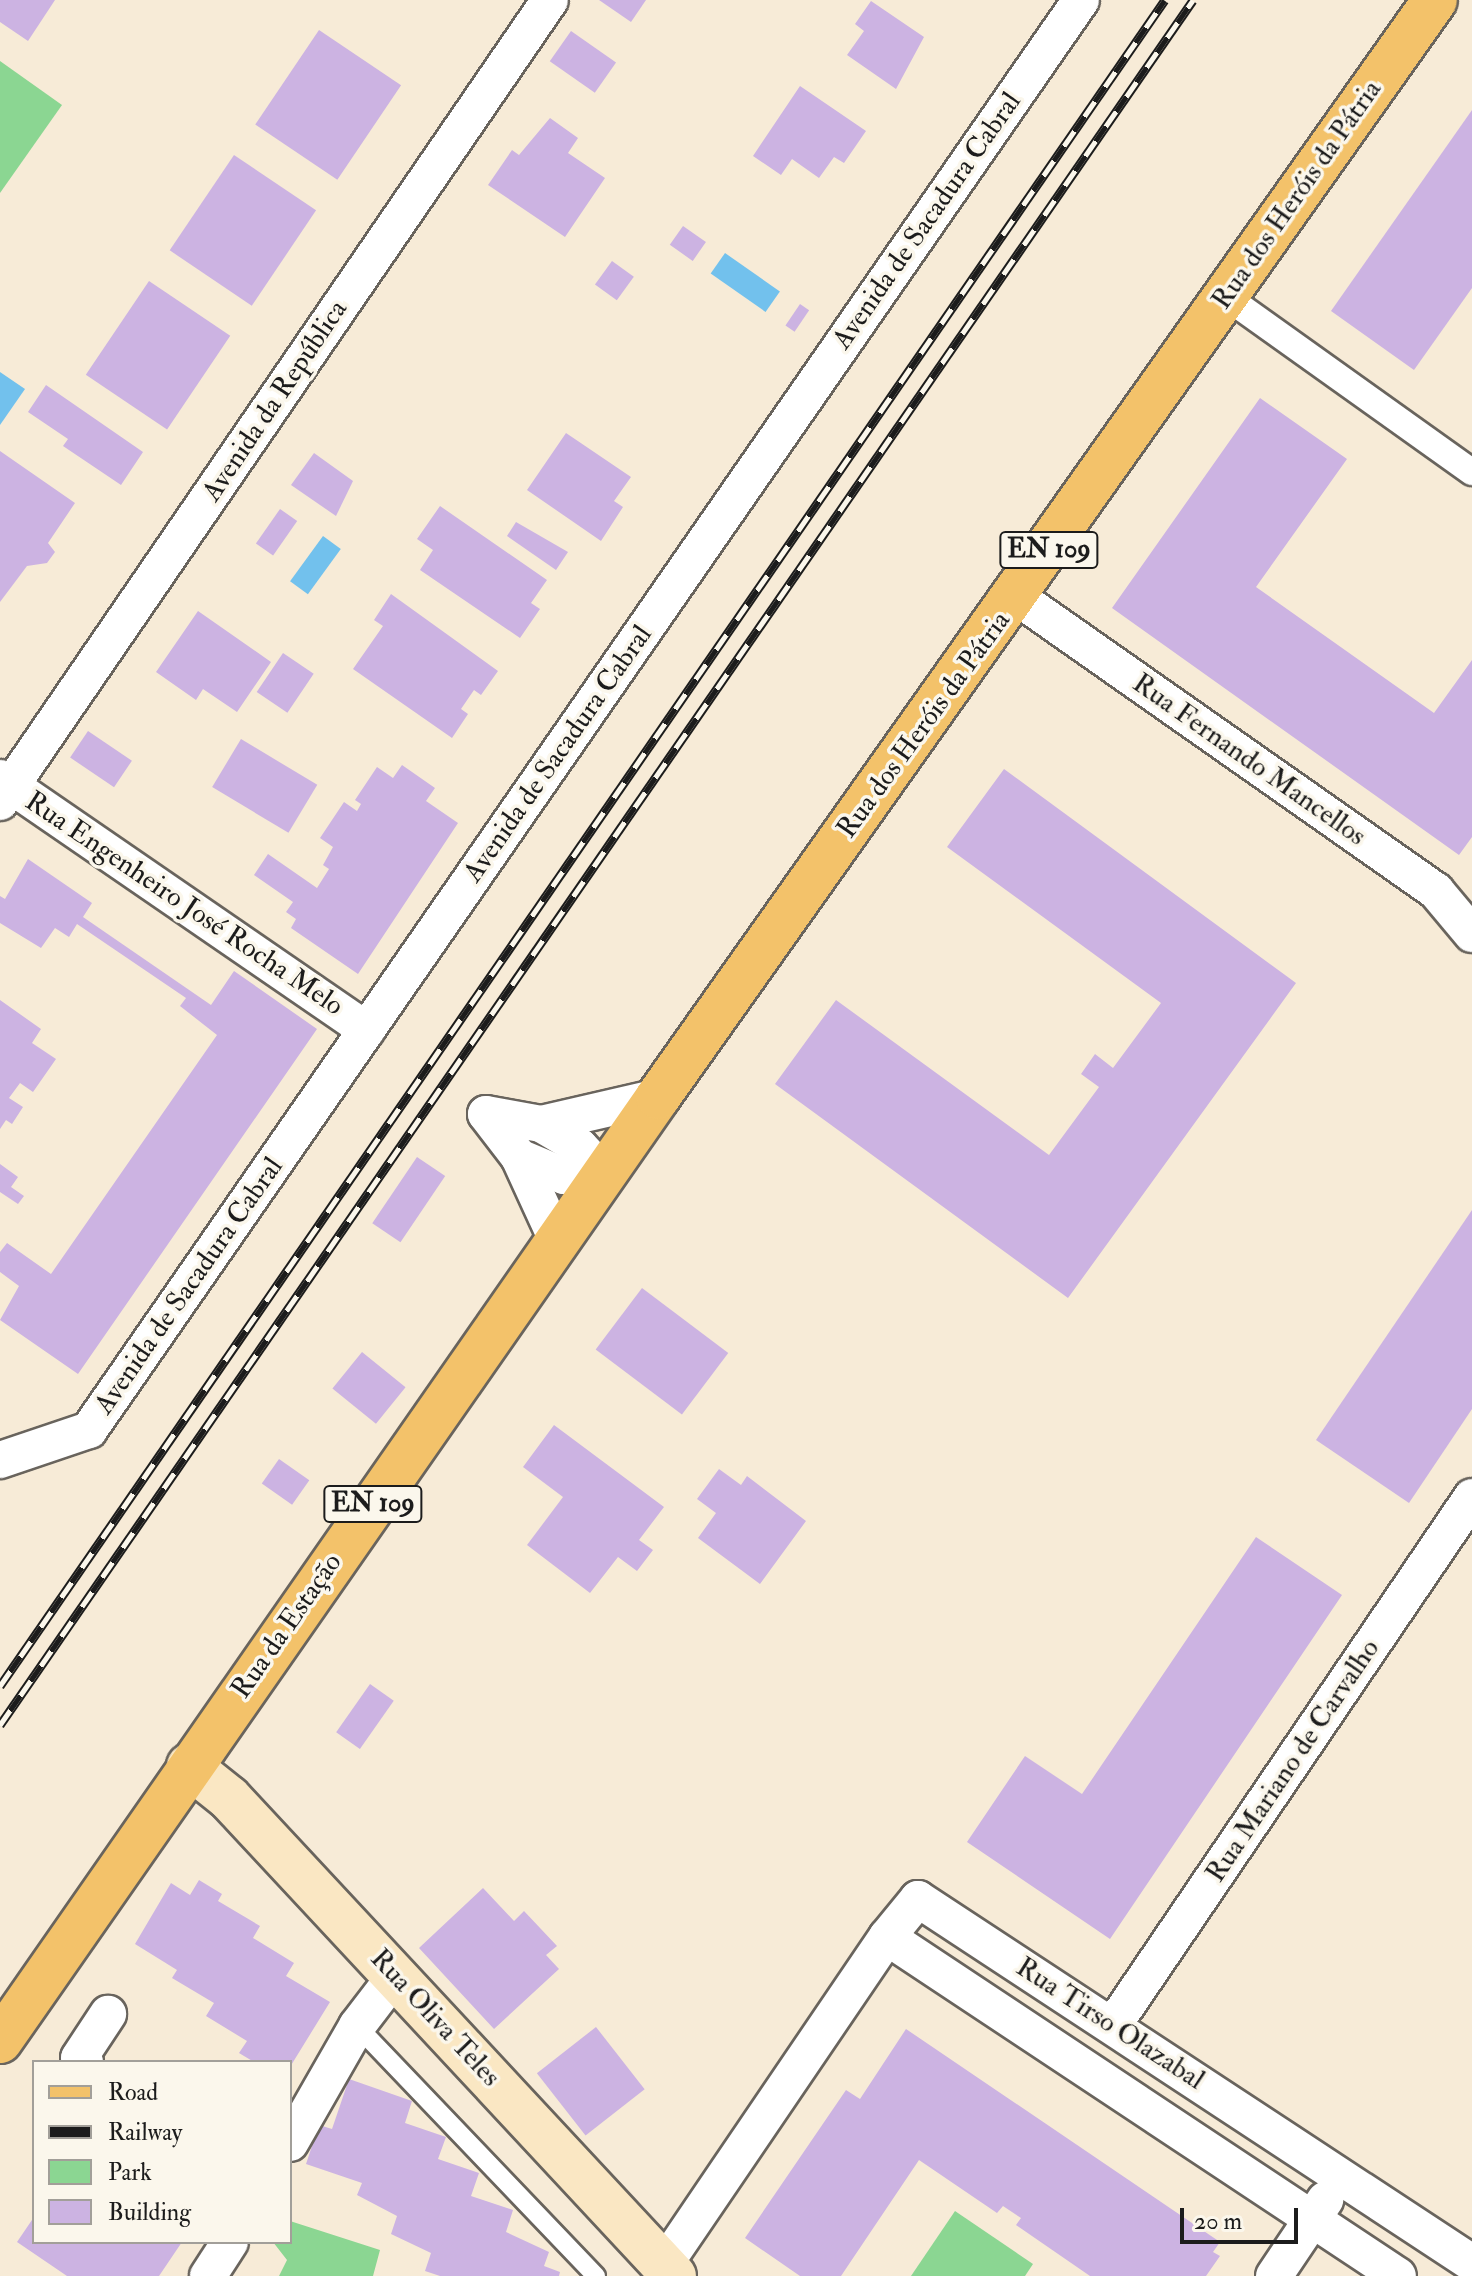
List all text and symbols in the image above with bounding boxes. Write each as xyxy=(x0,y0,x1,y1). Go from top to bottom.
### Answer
street label: Rua dos Heróis da Pátria xyxy=(1205,74,1389,316)
street label: Avenida de Sacadura Cabral xyxy=(826,86,1028,356)
street label: Avenida da República xyxy=(195,294,355,508)
road number: EN 109 xyxy=(999,528,1099,572)
street label: Rua dos Heróis da Pátria xyxy=(830,605,1018,845)
street label: Avenida de Sacadura Cabral xyxy=(457,619,659,889)
street label: Rua Fernando Mancellos xyxy=(1126,667,1372,853)
street label: Rua Engenheiro José Rocha Melo xyxy=(18,785,350,1023)
street label: Avenida de Sacadura Cabral xyxy=(88,1151,290,1421)
road number: EN 109 xyxy=(323,1482,423,1526)
street label: Rua da Estação xyxy=(225,1547,349,1705)
street label: Rua Mariano de Carvalho xyxy=(1199,1633,1387,1889)
street label: Rua Oliva Teles xyxy=(363,1942,507,2094)
street label: Rua Tirso Olazabal xyxy=(1010,1951,1210,2097)
legend xyxy=(32,2060,292,2244)
text: Road xyxy=(108,2077,158,2108)
text: Railway xyxy=(108,2117,182,2148)
text: Park xyxy=(108,2157,152,2188)
scale bar xyxy=(1184,2192,1302,2242)
text: Building xyxy=(108,2197,191,2228)
text: 20 m xyxy=(1194,2206,1242,2237)

